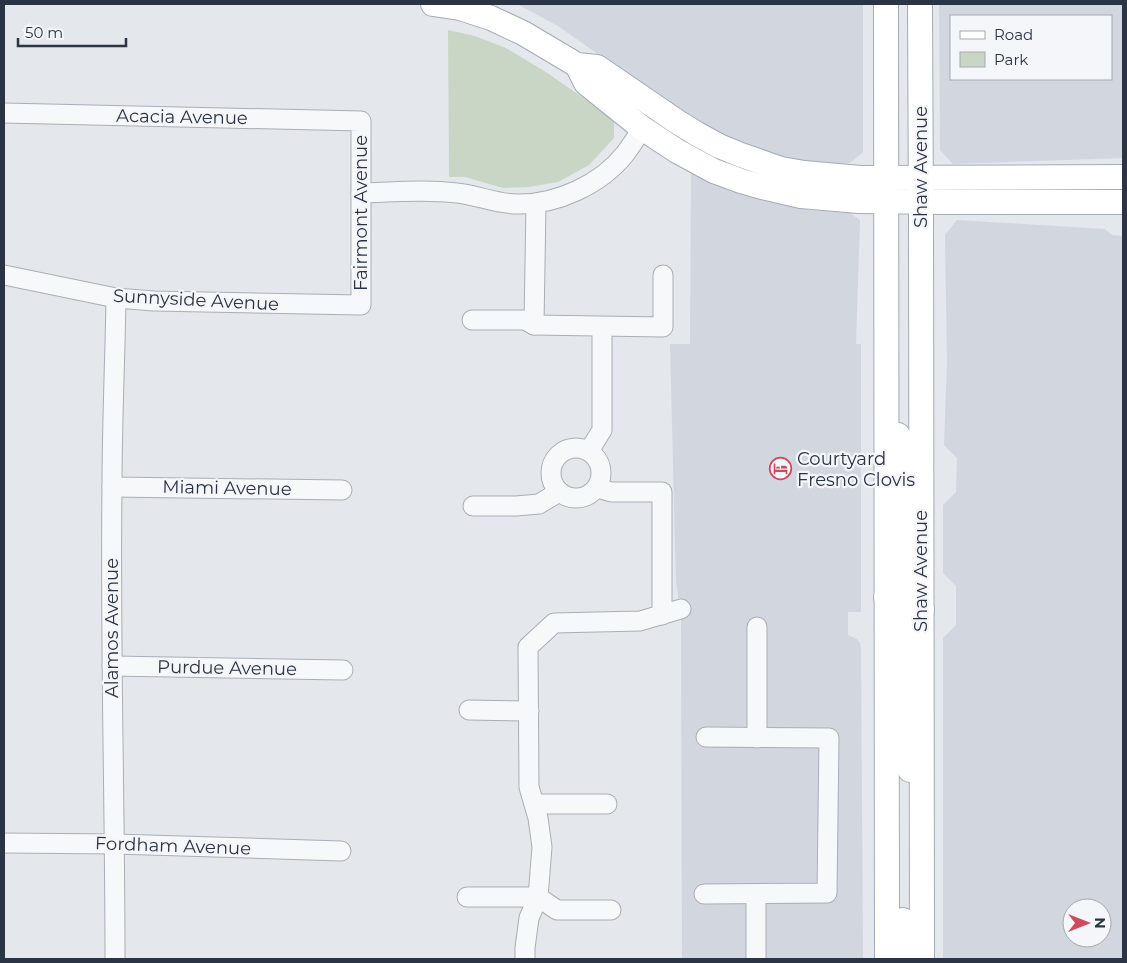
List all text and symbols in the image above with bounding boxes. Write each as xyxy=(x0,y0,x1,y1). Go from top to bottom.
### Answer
scale bar xyxy=(18,15,125,47)
legend xyxy=(950,15,1112,80)
text: 50 m xyxy=(25,23,63,42)
text: Road xyxy=(994,25,1033,44)
text: Park xyxy=(994,50,1028,69)
street label: Acacia Avenue xyxy=(116,105,248,129)
street label: Shaw Avenue xyxy=(910,106,932,228)
street label: Fairmont Avenue xyxy=(350,135,372,291)
street label: Sunnyside Avenue xyxy=(112,285,280,315)
place label: Courtyard Fresno Clovis xyxy=(797,448,915,491)
hotel icon: Courtyard Fresno Clovis xyxy=(769,457,793,481)
street label: Miami Avenue xyxy=(162,476,292,500)
street label: Shaw Avenue xyxy=(910,510,932,632)
street label: Alamos Avenue xyxy=(101,558,123,698)
street label: Purdue Avenue xyxy=(157,656,297,680)
street label: Fordham Avenue xyxy=(95,832,252,860)
north arrow xyxy=(1062,898,1112,948)
text: N xyxy=(1091,917,1109,929)

